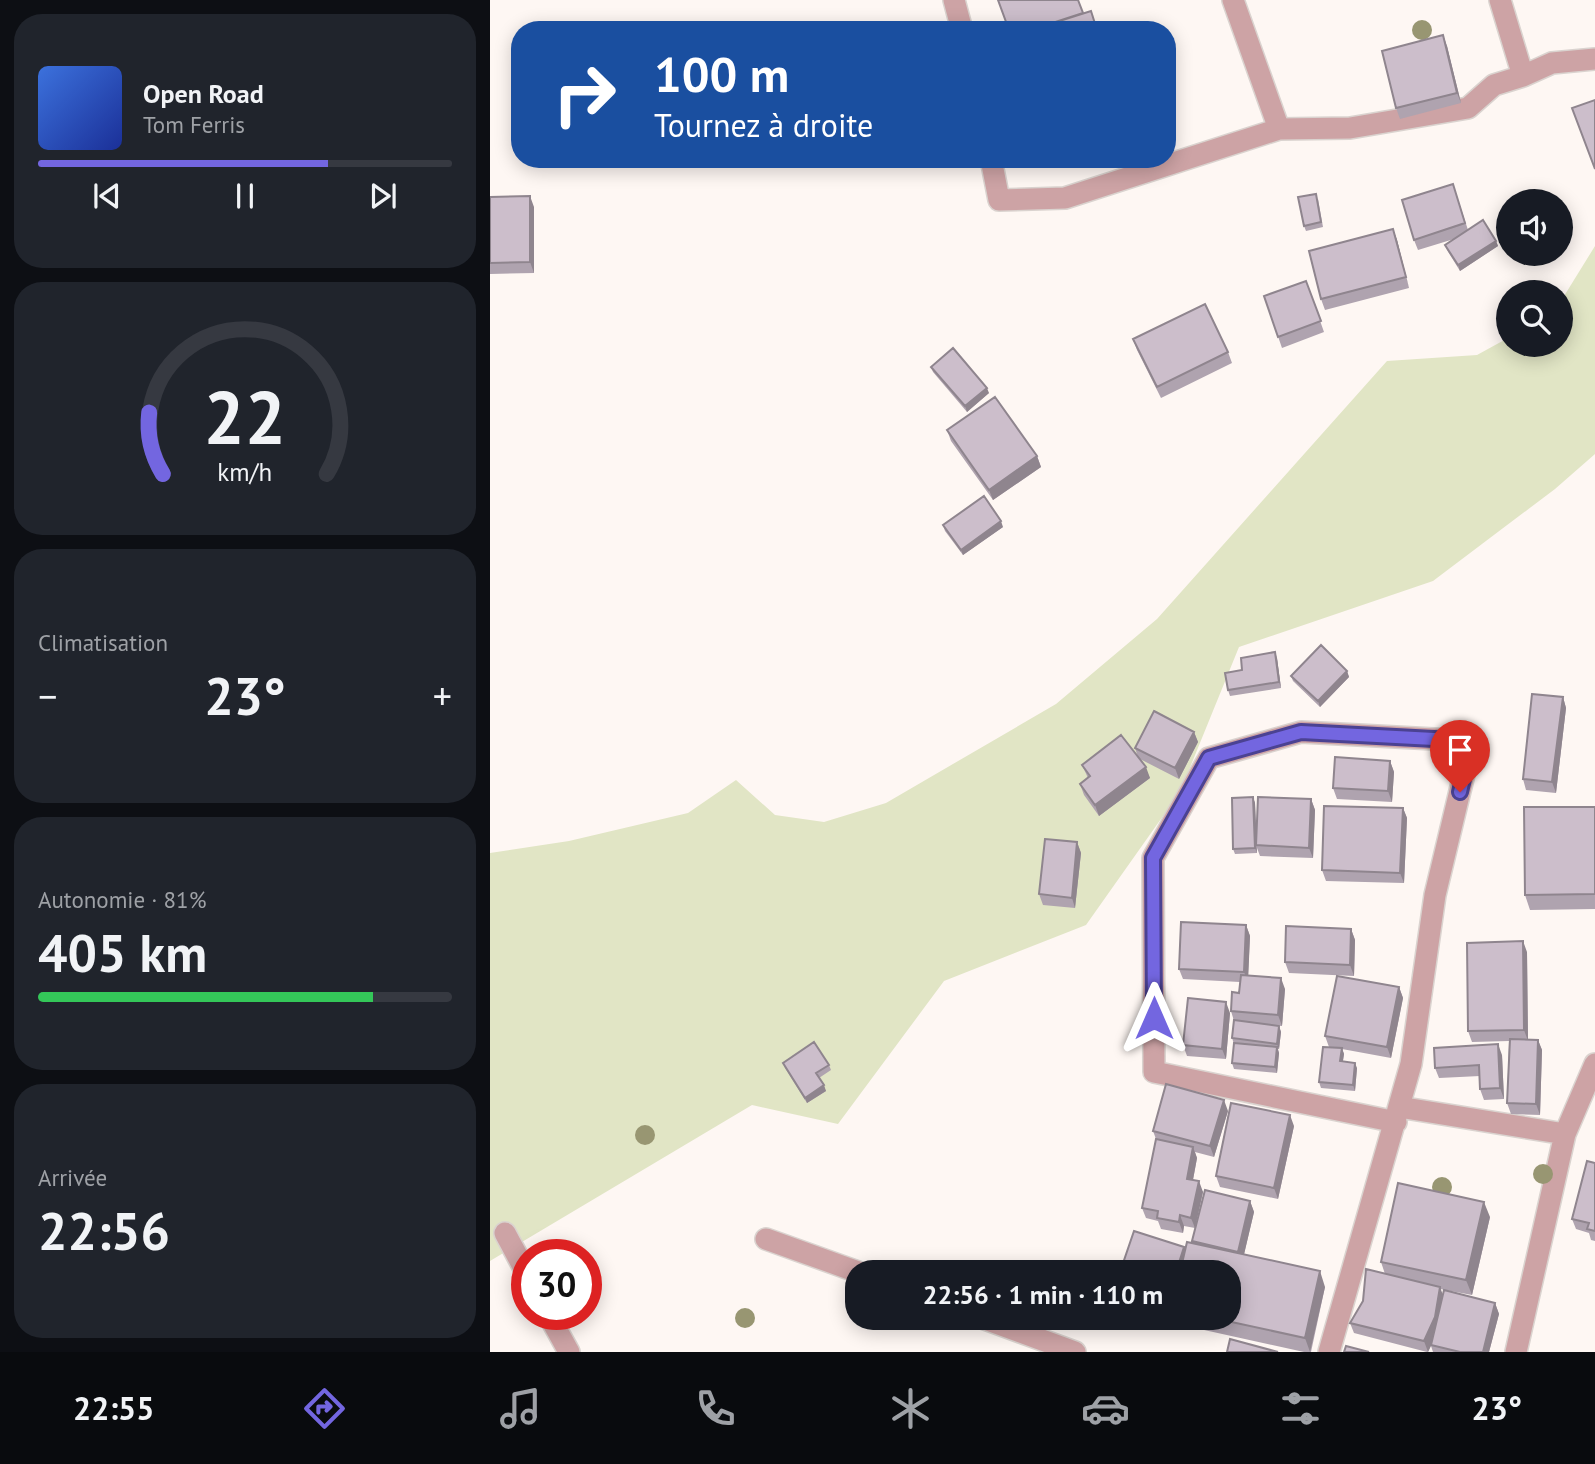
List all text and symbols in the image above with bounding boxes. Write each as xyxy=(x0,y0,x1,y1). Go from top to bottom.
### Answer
text: 100 m xyxy=(654,42,789,106)
icon: right xyxy=(539,49,630,140)
text: Open Road xyxy=(143,77,264,110)
text: Tournez à droite xyxy=(654,104,873,146)
text: Tom Ferris xyxy=(143,110,245,139)
icon: previous xyxy=(88,177,126,215)
icon: pause xyxy=(226,177,264,215)
icon: next xyxy=(364,177,402,215)
map controls xyxy=(1496,189,1573,357)
button: sound xyxy=(1496,189,1573,266)
button: search xyxy=(1496,280,1573,357)
text: 22 xyxy=(204,371,286,465)
text: km/h xyxy=(218,456,272,488)
text: Climatisation xyxy=(38,628,168,657)
text: 23° xyxy=(204,662,286,729)
text: − xyxy=(38,671,57,720)
text: + xyxy=(433,671,452,720)
pin xyxy=(1430,720,1490,792)
icon: arrive xyxy=(1441,731,1479,769)
text: Autonomie · 81% xyxy=(38,885,206,914)
text: 405 km xyxy=(38,919,207,986)
position arrow xyxy=(1117,981,1191,1055)
text: Arrivée xyxy=(38,1163,107,1192)
text: 22:56 xyxy=(38,1197,170,1264)
speed limit sign: 30 xyxy=(511,1239,602,1330)
text: 22:56 · 1 min · 110 m xyxy=(923,1278,1163,1311)
icon: directions xyxy=(300,1384,349,1433)
icon: music xyxy=(496,1384,545,1433)
icon: phone xyxy=(691,1384,740,1433)
icon: climate xyxy=(886,1384,935,1433)
icon: car xyxy=(1081,1384,1130,1433)
icon: filters xyxy=(1276,1384,1325,1433)
text: 22:55 xyxy=(73,1387,154,1429)
text: 23° xyxy=(1472,1387,1522,1429)

